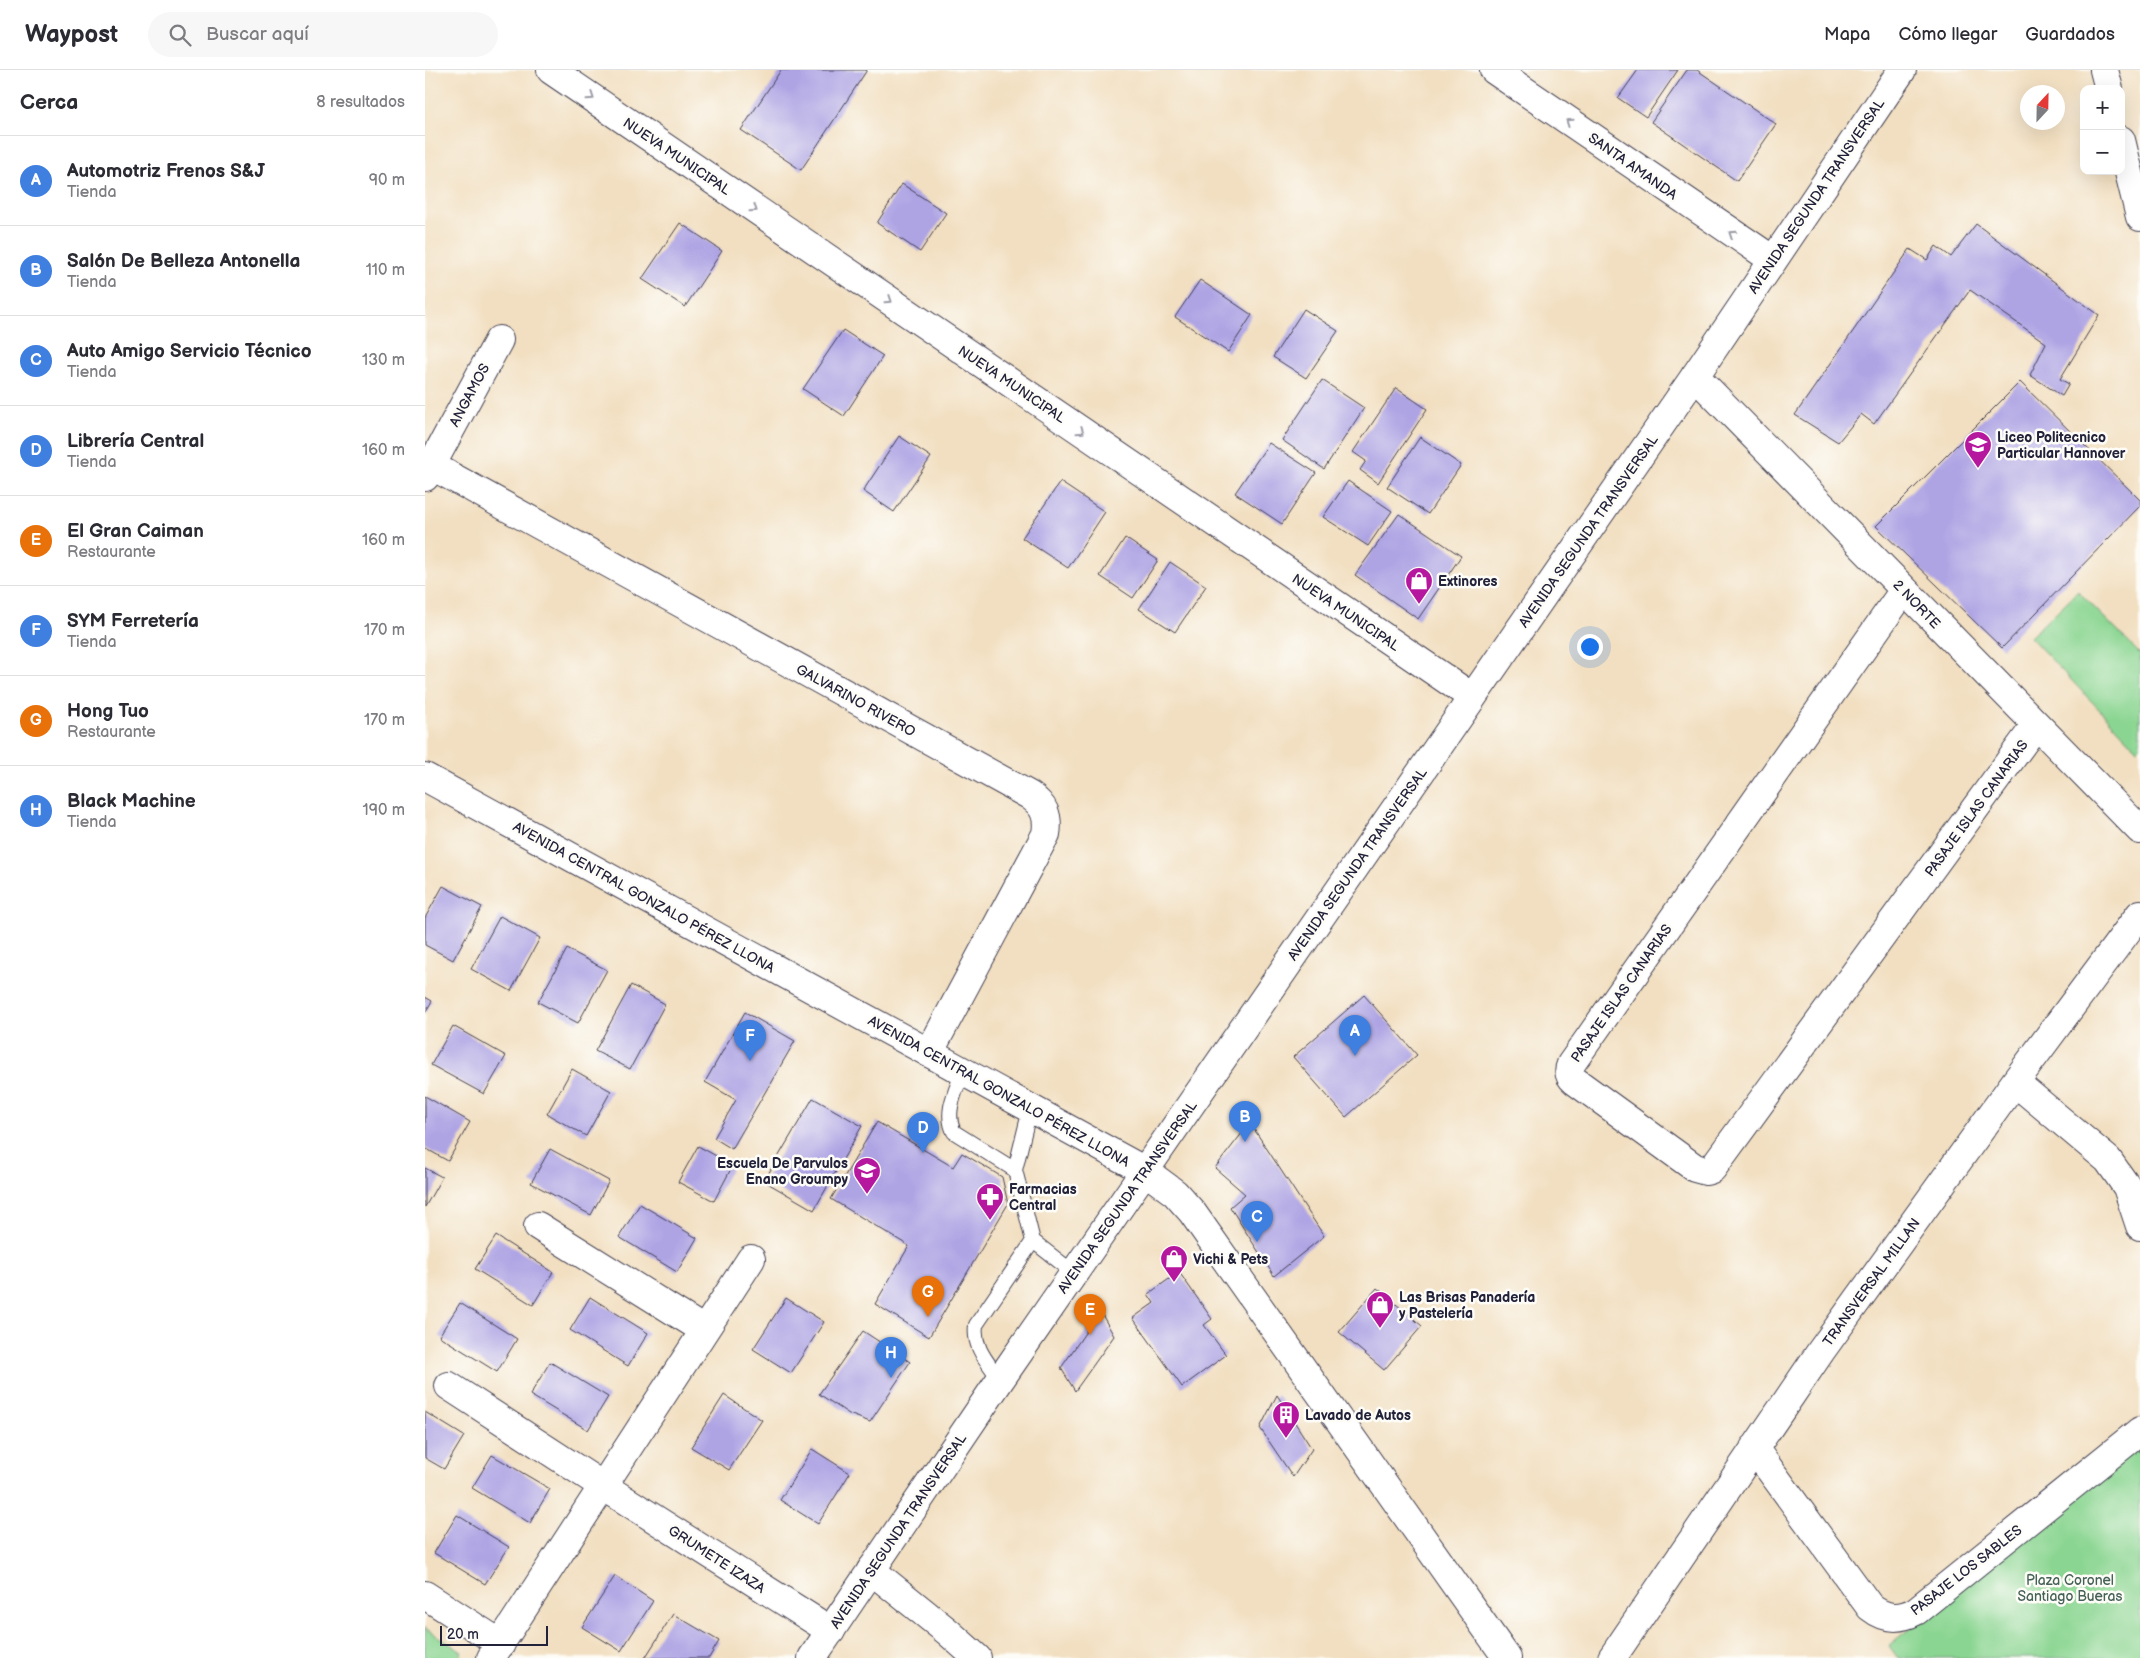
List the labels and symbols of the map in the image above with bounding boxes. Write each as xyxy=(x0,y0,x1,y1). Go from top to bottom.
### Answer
north arrow xyxy=(2020,85,2065,130)
one-way arrow xyxy=(586,91,595,101)
street label: AVENIDA SEGUNDA TRANSVERSAL xyxy=(1745,96,1888,297)
street label: NUEVA MUNICIPAL xyxy=(620,114,734,199)
one-way arrow xyxy=(1565,119,1575,128)
street label: SANTA AMANDA xyxy=(1585,129,1681,204)
one-way arrow xyxy=(749,202,758,212)
one-way arrow xyxy=(1728,231,1737,240)
one-way arrow xyxy=(883,294,892,303)
street label: NUEVA MUNICIPAL xyxy=(955,342,1069,427)
street label: ANGAMOS xyxy=(446,361,493,430)
one-way arrow xyxy=(1075,425,1085,434)
place label: Liceo Politecnico Particular Hannover xyxy=(1997,429,2126,462)
school or university icon: Liceo Politecnico Particular Hannover xyxy=(1963,430,1993,469)
street label: AVENIDA SEGUNDA TRANSVERSAL xyxy=(1515,432,1662,631)
shop icon: Extinores xyxy=(1404,566,1434,605)
street label: NUEVA MUNICIPAL xyxy=(1289,570,1403,655)
place label: Extinores xyxy=(1438,573,1497,590)
street label: 2 NORTE xyxy=(1889,577,1944,632)
your location xyxy=(1577,634,1603,660)
street label: GALVARINO RIVERO xyxy=(793,661,919,740)
street label: PASAJE ISLAS CANARIAS xyxy=(1921,737,2032,880)
street label: AVENIDA SEGUNDA TRANSVERSAL xyxy=(1284,765,1431,964)
street label: AVENIDA CENTRAL GONZALO PÉREZ LLONA xyxy=(510,817,778,977)
street label: PASAJE ISLAS CANARIAS xyxy=(1567,921,1676,1066)
street label: AVENIDA CENTRAL GONZALO PÉREZ LLONA xyxy=(865,1012,1133,1170)
pin: A xyxy=(1339,1015,1371,1056)
pin: F xyxy=(734,1020,766,1061)
street label: AVENIDA SEGUNDA TRANSVERSAL xyxy=(1054,1098,1201,1297)
pin: B xyxy=(1229,1101,1261,1142)
pin: D xyxy=(907,1112,939,1153)
place label: Escuela De Parvulos Enano Groumpy xyxy=(717,1155,849,1188)
school or university icon: Escuela De Parvulos Enano Groumpy xyxy=(852,1156,882,1195)
place label: Farmacias Central xyxy=(1009,1181,1077,1214)
pharmacy icon: Farmacias Central xyxy=(975,1182,1005,1221)
pin: C xyxy=(1241,1201,1273,1242)
street label: TRANSVERSAL MILLAN xyxy=(1819,1215,1924,1350)
shop icon: Vichi & Pets xyxy=(1159,1244,1189,1283)
place label: Vichi & Pets xyxy=(1193,1251,1268,1268)
pin: G xyxy=(912,1276,944,1317)
place label: Las Brisas Panadería y Pastelería xyxy=(1399,1289,1535,1322)
shop icon: Las Brisas Panadería y Pastelería xyxy=(1365,1290,1395,1329)
pin: E xyxy=(1074,1294,1106,1335)
pin: H xyxy=(875,1337,907,1378)
building icon: Lavado de Autos xyxy=(1271,1400,1301,1439)
place label: Lavado de Autos xyxy=(1305,1407,1411,1424)
street label: AVENIDA SEGUNDA TRANSVERSAL xyxy=(827,1431,970,1632)
street label: GRUMETE IZAZA xyxy=(665,1522,769,1597)
street label: PASAJE LOS SABLES xyxy=(1907,1522,2025,1619)
park label: Plaza Coronel Santiago Bueras xyxy=(2018,1572,2123,1605)
scale bar xyxy=(440,1623,547,1646)

